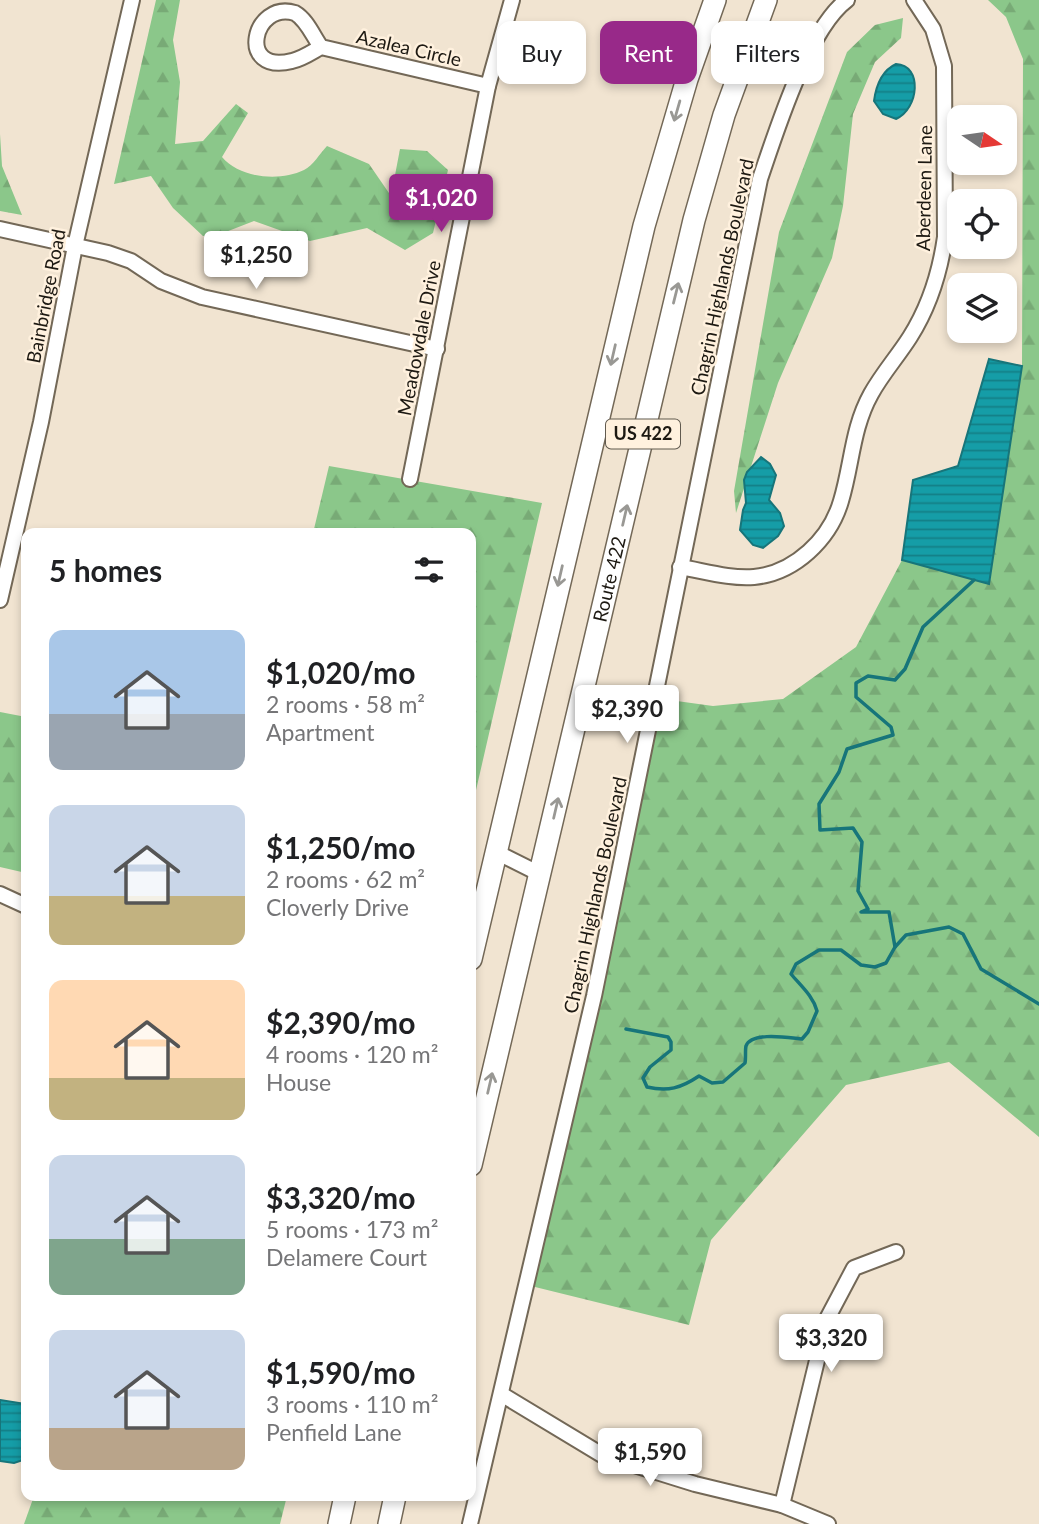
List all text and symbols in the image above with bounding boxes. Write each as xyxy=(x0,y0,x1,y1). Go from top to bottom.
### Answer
chip: Buy xyxy=(497,21,586,84)
chip: Rent xyxy=(600,21,697,84)
chip: Filters xyxy=(711,21,824,84)
street label: Azalea Circle xyxy=(354,24,464,71)
one-way arrow xyxy=(670,100,683,122)
north arrow xyxy=(947,105,1017,175)
map controls xyxy=(947,105,1017,343)
street label: Aberdeen Lane xyxy=(911,125,936,251)
street label: Chagrin Highlands Boulevard xyxy=(685,157,758,397)
pin: $1,020 xyxy=(384,174,498,234)
text: $1,020 xyxy=(405,183,477,211)
button: locate xyxy=(947,189,1017,259)
street label: Bainbridge Road xyxy=(21,227,70,365)
pin: $1,250 xyxy=(199,232,313,291)
text: $1,250 xyxy=(220,240,292,268)
street label: Meadowdale Drive xyxy=(392,258,445,417)
button: layers xyxy=(947,273,1017,343)
one-way arrow xyxy=(670,282,683,305)
one-way arrow xyxy=(606,343,619,366)
road number: US 422 xyxy=(606,420,680,448)
one-way arrow xyxy=(619,504,632,526)
street label: Route 422 xyxy=(588,534,630,624)
icon: filters xyxy=(410,551,448,589)
text: 5 homes xyxy=(49,552,162,588)
one-way arrow xyxy=(553,564,567,587)
text: $1,020/mo xyxy=(266,654,415,690)
icon: home xyxy=(105,658,189,742)
pin: $2,390 xyxy=(570,686,684,745)
text: 2 rooms · 58 m² xyxy=(266,690,425,718)
text: $2,390 xyxy=(591,694,663,722)
text: Apartment xyxy=(266,718,374,746)
street label: Chagrin Highlands Boulevard xyxy=(558,775,631,1015)
one-way arrow xyxy=(550,797,563,819)
text: $1,250/mo xyxy=(266,829,415,865)
icon: home xyxy=(105,833,189,917)
text: 2 rooms · 62 m² xyxy=(266,865,425,893)
text: Cloverly Drive xyxy=(266,893,409,921)
text: $2,390/mo xyxy=(266,1004,415,1040)
icon: home xyxy=(105,1008,189,1092)
text: 4 rooms · 120 m² xyxy=(266,1040,438,1068)
text: House xyxy=(266,1068,331,1096)
one-way arrow xyxy=(484,1072,498,1095)
text: $3,320/mo xyxy=(266,1179,415,1215)
icon: home xyxy=(105,1183,189,1267)
text: 5 rooms · 173 m² xyxy=(266,1215,438,1243)
text: Delamere Court xyxy=(266,1243,427,1271)
pin: $3,320 xyxy=(774,1314,888,1374)
text: $3,320 xyxy=(795,1323,867,1351)
text: $1,590/mo xyxy=(266,1354,415,1390)
icon: home xyxy=(105,1358,189,1442)
text: 3 rooms · 110 m² xyxy=(266,1390,438,1418)
text: Penfield Lane xyxy=(266,1418,402,1446)
pin: $1,590 xyxy=(593,1428,707,1488)
text: $1,590 xyxy=(614,1437,686,1465)

